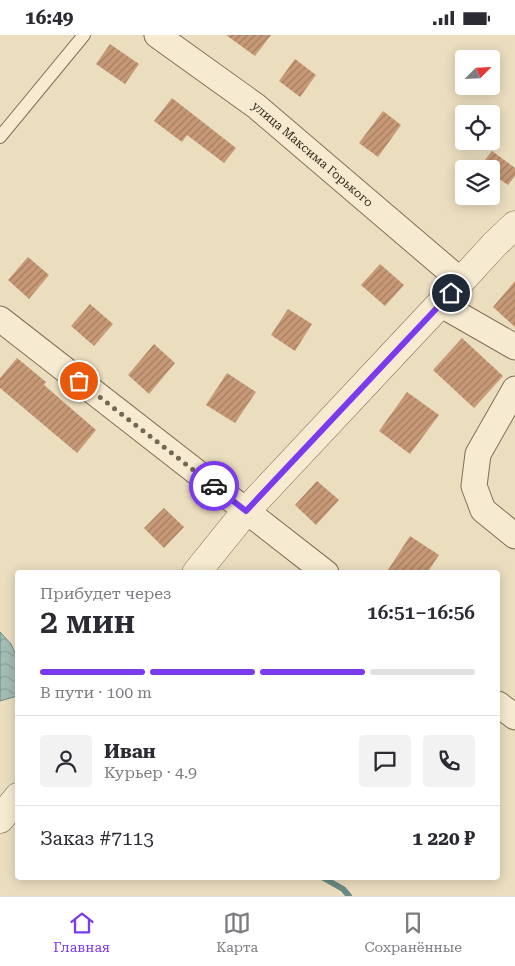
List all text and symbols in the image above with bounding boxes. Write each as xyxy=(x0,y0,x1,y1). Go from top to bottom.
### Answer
text: 16:49 xyxy=(25,6,74,29)
north arrow xyxy=(455,50,500,95)
map controls xyxy=(455,50,500,205)
street label: улица Максима Горького xyxy=(249,99,376,210)
button: locate xyxy=(455,105,500,150)
button: layers xyxy=(455,160,500,205)
pin xyxy=(430,272,472,314)
icon: home xyxy=(437,279,465,307)
pin xyxy=(58,360,100,402)
icon: bag xyxy=(65,367,93,395)
courier xyxy=(189,461,239,511)
icon: car xyxy=(200,472,228,500)
text: Прибудет через xyxy=(40,584,171,603)
text: 16:51–16:56 xyxy=(367,601,475,624)
text: 2 мин xyxy=(40,603,135,641)
text: В пути · 100 m xyxy=(40,683,152,702)
button: person xyxy=(40,735,92,787)
button: chat xyxy=(359,735,411,787)
button: phone xyxy=(423,735,475,787)
text: Иван xyxy=(104,740,156,763)
text: Курьер · 4.9 xyxy=(104,763,197,782)
text: Заказ #7113 xyxy=(40,827,154,850)
text: 1 220 ₽ xyxy=(412,827,475,850)
tab: Главная xyxy=(53,909,110,955)
tab: Карта xyxy=(216,909,258,955)
tab: Сохранённые xyxy=(364,909,462,955)

